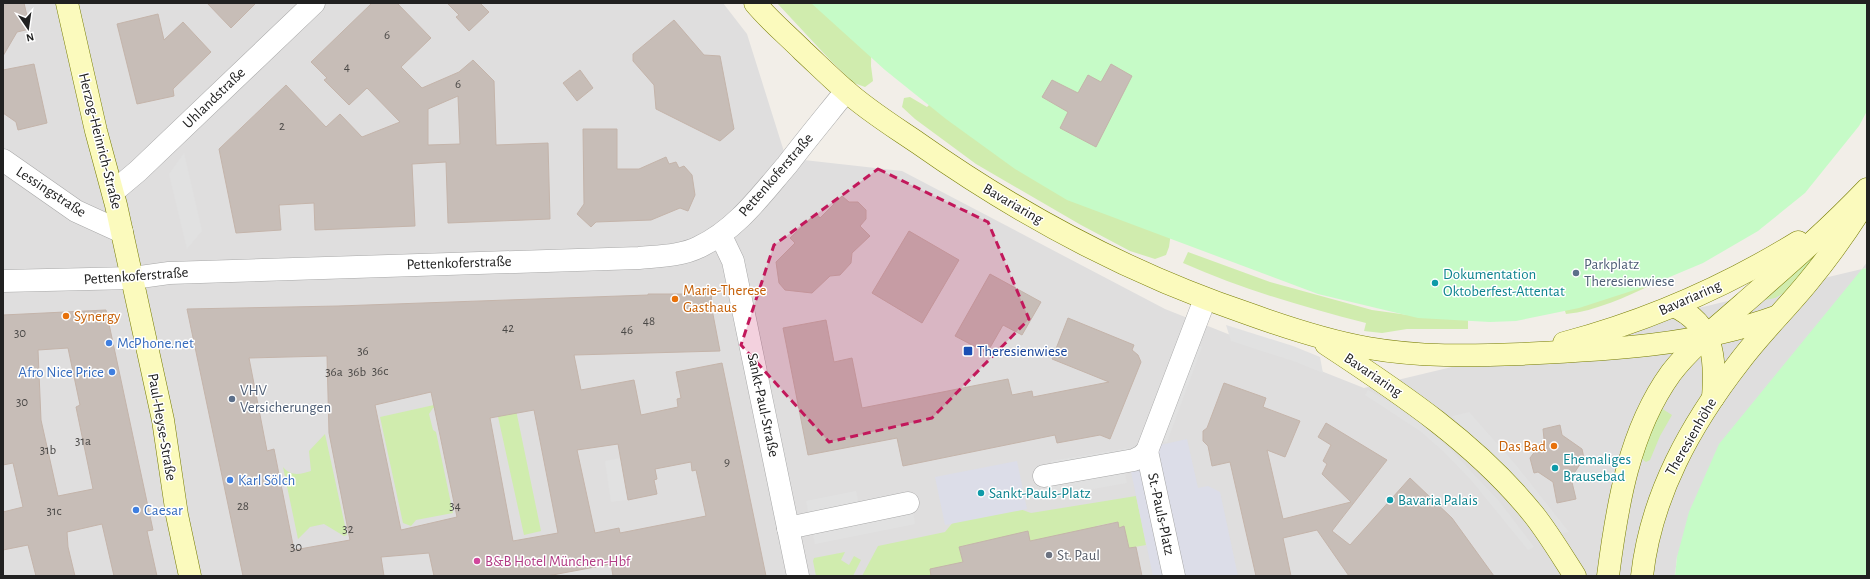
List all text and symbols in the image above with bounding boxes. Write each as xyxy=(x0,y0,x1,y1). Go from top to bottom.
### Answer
north arrow xyxy=(8,8,48,48)
house number: 6 xyxy=(384,29,390,42)
text: N xyxy=(25,31,35,43)
house number: 4 xyxy=(344,61,350,74)
street label: Uhlandstraße xyxy=(180,65,248,131)
street label: Herzog-Heinrich-Straße xyxy=(76,71,124,211)
house number: 6 xyxy=(455,78,461,91)
house number: 2 xyxy=(279,120,285,133)
street label: Pettenkoferstraße xyxy=(736,130,816,220)
street label: Lessingstraße xyxy=(13,164,89,220)
street label: Bavariaring xyxy=(980,181,1046,227)
street label: Pettenkoferstraße xyxy=(406,254,512,272)
place label: Parkplatz Theresienwiese xyxy=(1584,257,1674,289)
street label: Pettenkoferstraße xyxy=(83,265,189,287)
place label: Dokumentation Oktoberfest-Attentat xyxy=(1443,267,1565,299)
marker: Parkplatz Theresienwiese xyxy=(1571,268,1581,278)
street label: Bavariaring xyxy=(1657,277,1724,318)
marker: Dokumentation Oktoberfest-Attentat xyxy=(1430,278,1440,288)
place label: Marie-Therese Gasthaus xyxy=(683,283,767,315)
marker: Marie-Therese Gasthaus xyxy=(670,294,680,304)
place label: Synergy xyxy=(74,309,121,324)
marker: Synergy xyxy=(61,311,71,321)
house number: 48 xyxy=(643,315,655,328)
house number: 42 xyxy=(502,322,514,335)
house number: 46 xyxy=(621,324,633,337)
house number: 30 xyxy=(14,327,26,340)
place label: McPhone.net xyxy=(117,336,194,351)
marker: McPhone.net xyxy=(104,338,114,348)
place label: Theresienwiese xyxy=(977,344,1067,359)
house number: 36 xyxy=(357,345,369,358)
marker: Theresienwiese xyxy=(962,345,974,357)
street label: Bavariaring xyxy=(1341,350,1405,400)
street label: Sankt-Paul-Straße xyxy=(745,352,781,458)
place label: Afro Nice Price xyxy=(18,365,104,380)
house number: 36c xyxy=(372,365,388,378)
house number: 36a xyxy=(325,366,343,379)
house number: 36b xyxy=(348,366,366,379)
marker: Afro Nice Price xyxy=(107,367,117,377)
street label: Paul-Heyse-Straße xyxy=(145,372,179,482)
place label: VHV Versicherungen xyxy=(240,383,331,415)
marker: VHV Versicherungen xyxy=(227,394,237,404)
street label: Theresienhöhe xyxy=(1663,395,1719,479)
house number: 30 xyxy=(16,396,28,409)
house number: 31a xyxy=(75,435,91,448)
place label: Das Bad xyxy=(1499,439,1546,454)
marker: Das Bad xyxy=(1549,441,1559,451)
house number: 31b xyxy=(40,444,57,457)
place label: Ehemaliges Brausebad xyxy=(1563,452,1631,484)
house number: 9 xyxy=(724,456,730,469)
marker: Ehemaliges Brausebad xyxy=(1550,463,1560,473)
street label: St.-Pauls-Platz xyxy=(1145,471,1177,557)
place label: Karl Sölch xyxy=(238,473,295,488)
marker: Karl Sölch xyxy=(225,475,235,485)
place label: Sankt-Pauls-Platz xyxy=(989,486,1091,501)
marker: Sankt-Pauls-Platz xyxy=(976,488,986,498)
place label: Bavaria Palais xyxy=(1398,493,1478,508)
marker: Bavaria Palais xyxy=(1385,495,1395,505)
house number: 28 xyxy=(237,500,249,513)
house number: 34 xyxy=(449,500,461,513)
place label: Caesar xyxy=(144,503,183,518)
house number: 31c xyxy=(47,505,61,518)
marker: Caesar xyxy=(131,505,141,515)
house number: 32 xyxy=(342,523,354,536)
house number: 30 xyxy=(290,541,302,554)
place label: St. Paul xyxy=(1057,548,1100,563)
marker: St. Paul xyxy=(1044,550,1054,560)
place label: B&B Hotel München-Hbf xyxy=(485,554,632,569)
marker: B&B Hotel München-Hbf xyxy=(472,556,482,566)

